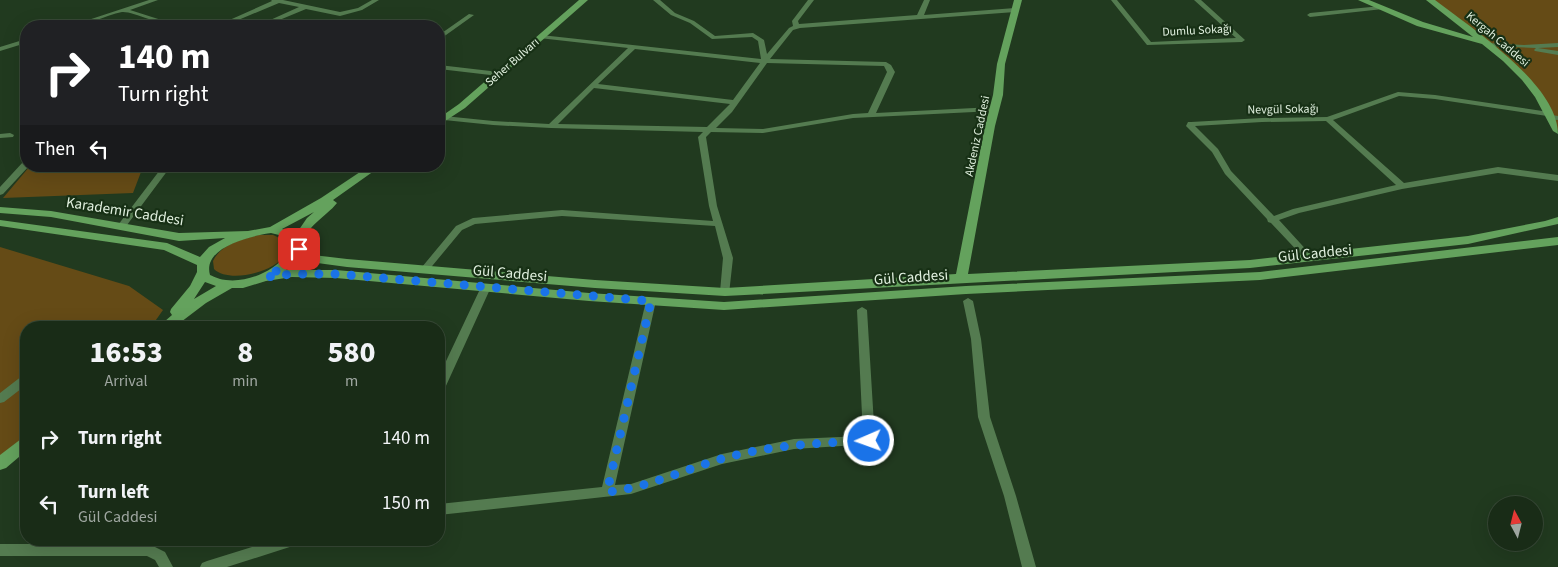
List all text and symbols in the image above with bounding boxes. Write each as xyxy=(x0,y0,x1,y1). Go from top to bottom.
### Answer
street label: Kergah Caddesi xyxy=(1462,8,1533,71)
street label: Dumlu Sokağı xyxy=(1162,20,1232,41)
text: 140 m xyxy=(118,32,210,82)
street label: Seher Bulvarı xyxy=(482,34,543,91)
icon: right xyxy=(35,40,100,105)
text: Turn right xyxy=(118,78,208,110)
street label: Akdeniz Caddesi xyxy=(961,94,994,178)
street label: Nevgül Sokağı xyxy=(1247,100,1319,119)
icon: left xyxy=(85,135,113,163)
text: Then xyxy=(35,136,75,163)
street label: Karademir Caddesi xyxy=(65,192,185,231)
pin xyxy=(278,228,320,270)
icon: arrive xyxy=(285,235,313,263)
street label: Gül Caddesi xyxy=(1277,239,1353,268)
street label: Gül Caddesi xyxy=(472,260,548,287)
street label: Gül Caddesi xyxy=(873,264,949,291)
text: 16:53 xyxy=(89,331,163,374)
text: 8 xyxy=(237,331,253,374)
text: 580 xyxy=(328,331,376,374)
text: Arrival xyxy=(105,370,148,392)
text: min xyxy=(232,370,258,392)
text: m xyxy=(345,370,358,392)
position arrow xyxy=(842,414,894,466)
icon: right xyxy=(35,425,63,453)
text: Turn right xyxy=(78,425,162,452)
text: 140 m xyxy=(382,425,430,452)
text: Turn left xyxy=(78,479,149,506)
icon: left xyxy=(35,490,63,518)
text: 150 m xyxy=(382,490,430,517)
north arrow xyxy=(1488,496,1542,551)
map controls xyxy=(1488,496,1543,551)
text: Gül Caddesi xyxy=(78,506,157,528)

